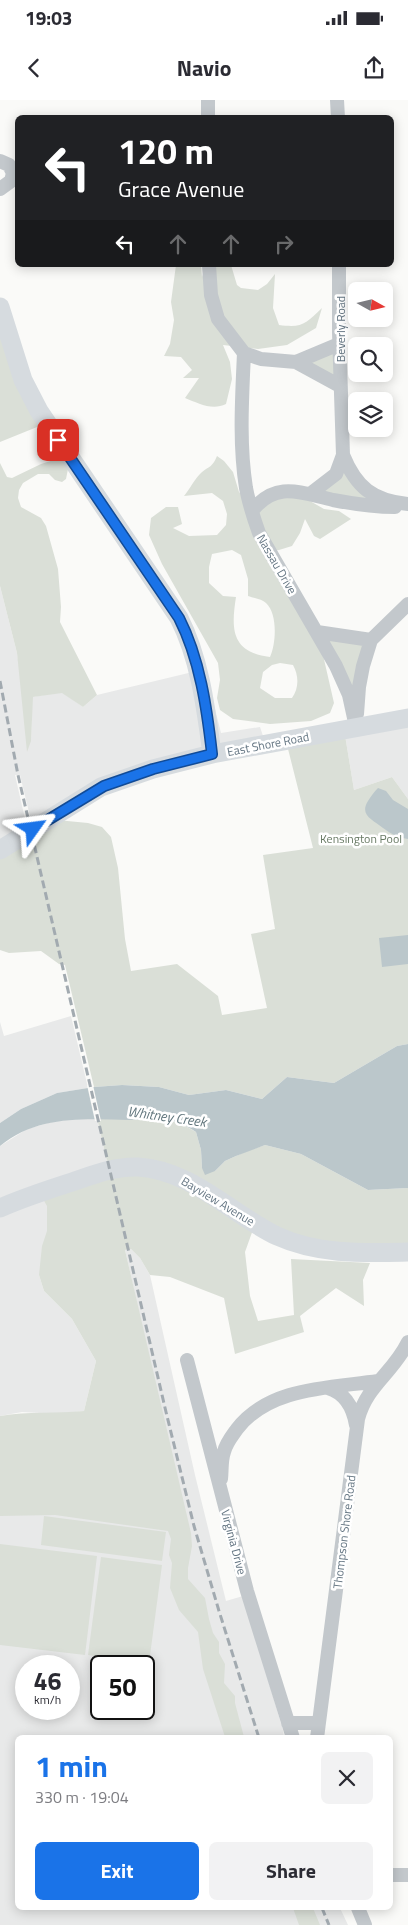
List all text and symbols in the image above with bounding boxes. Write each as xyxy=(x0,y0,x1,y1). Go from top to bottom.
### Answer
text: 19:03 xyxy=(25,3,72,32)
text: Navio xyxy=(177,51,231,85)
icon: back xyxy=(20,54,48,82)
icon: share xyxy=(360,54,388,82)
text: 120 m xyxy=(118,124,214,178)
icon: left xyxy=(35,135,100,200)
text: Grace Avenue xyxy=(118,172,244,206)
icon: left xyxy=(111,230,139,258)
icon: ahead xyxy=(164,230,192,258)
icon: ahead xyxy=(217,230,245,258)
icon: right xyxy=(270,230,298,258)
north arrow xyxy=(348,282,392,328)
map controls xyxy=(348,282,393,437)
street label: Beverly Road xyxy=(331,296,350,362)
button: search xyxy=(348,337,393,382)
button: layers xyxy=(348,392,393,437)
pin xyxy=(37,419,79,461)
icon: arrive xyxy=(44,426,72,454)
street label: Nassau Drive xyxy=(252,530,302,598)
street label: East Shore Road xyxy=(225,727,311,761)
position arrow xyxy=(6,802,58,854)
park label: Kensington Pool xyxy=(320,829,402,848)
water label: Whitney Creek xyxy=(126,1100,209,1132)
street label: Bayview Avenue xyxy=(178,1172,258,1230)
street label: Thompson Shore Road xyxy=(328,1474,360,1590)
street label: Virginia Drive xyxy=(216,1507,252,1577)
speed limit sign: 50 xyxy=(90,1655,155,1720)
text: 46 xyxy=(33,1662,62,1700)
text: km/h xyxy=(34,1690,61,1709)
text: 1 min xyxy=(35,1743,108,1789)
button: close xyxy=(321,1752,373,1804)
text: 330 m · 19:04 xyxy=(35,1785,129,1809)
button: Exit xyxy=(35,1842,199,1900)
button: Share xyxy=(209,1842,373,1900)

